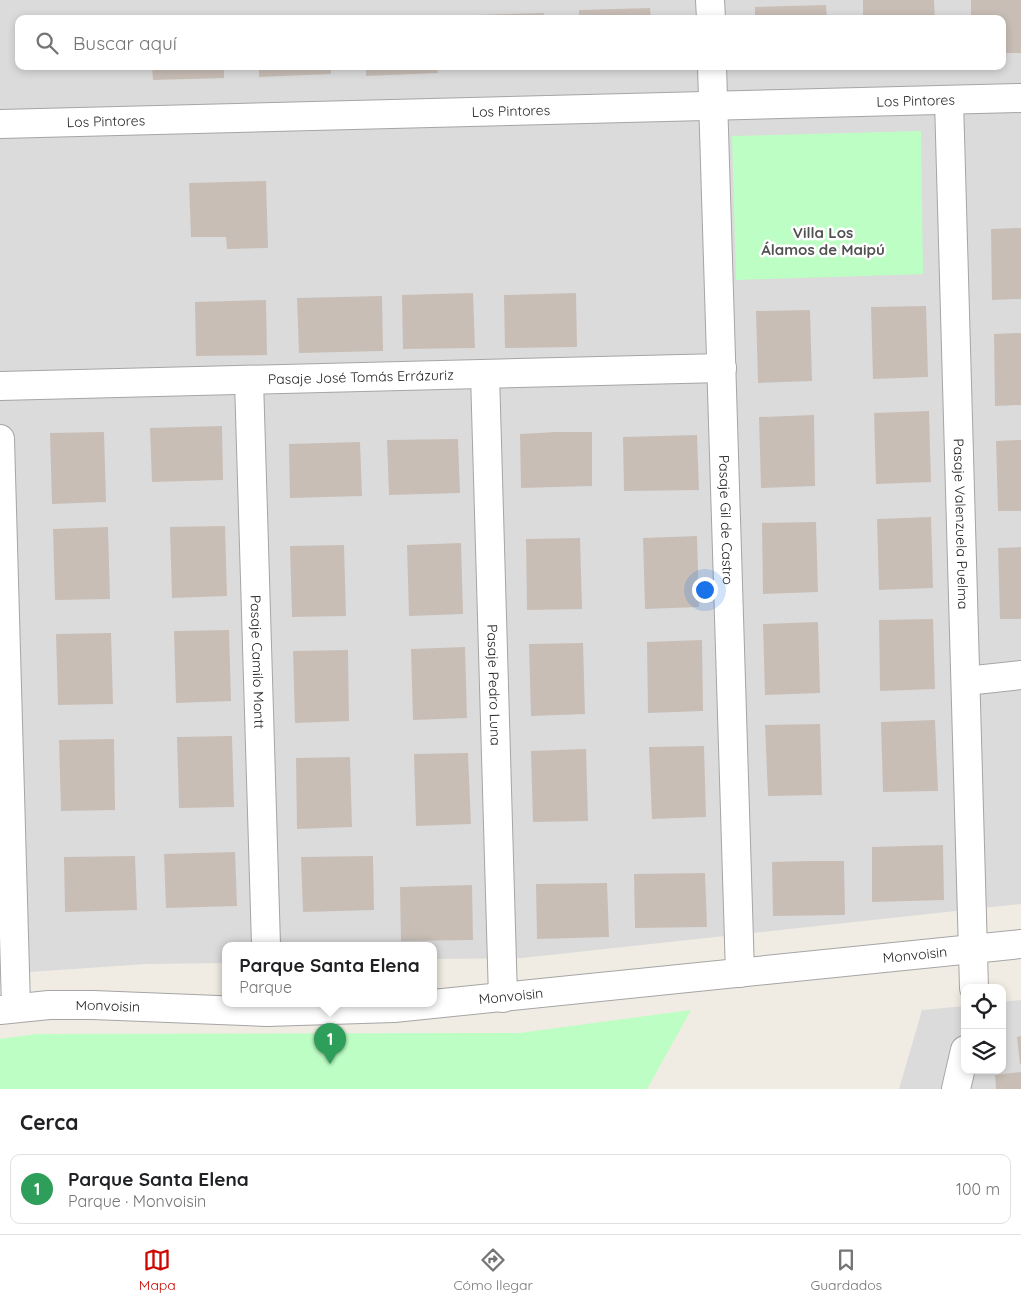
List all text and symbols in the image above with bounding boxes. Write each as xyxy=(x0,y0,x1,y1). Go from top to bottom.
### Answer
search box xyxy=(15,15,1006,70)
icon: search xyxy=(33,29,61,57)
text: Buscar aquí xyxy=(73,31,177,55)
street label: Los Pintores xyxy=(876,91,955,111)
street label: Los Pintores xyxy=(471,101,550,121)
street label: Los Pintores xyxy=(66,111,145,131)
district label: Villa Los Álamos de Maipú xyxy=(761,223,885,259)
street label: Pasaje José Tomás Errázuriz xyxy=(268,366,454,388)
street label: Pasaje Valenzuela Puelma xyxy=(950,438,972,610)
street label: Pasaje Gil de Castro xyxy=(715,455,737,585)
your location xyxy=(692,577,718,603)
street label: Pasaje Camilo Montt xyxy=(246,595,268,729)
street label: Pasaje Pedro Luna xyxy=(483,624,505,746)
popup xyxy=(222,942,437,1007)
street label: Monvoisin xyxy=(882,943,948,967)
text: Parque Santa Elena xyxy=(239,953,420,977)
text: Parque xyxy=(239,977,292,997)
street label: Monvoisin xyxy=(478,984,544,1008)
map controls xyxy=(961,984,1006,1074)
button: locate xyxy=(961,984,1006,1029)
street label: Monvoisin xyxy=(75,996,140,1016)
pin: 1 xyxy=(314,1023,346,1064)
button: layers xyxy=(961,1029,1006,1074)
text: Cerca xyxy=(20,1109,78,1135)
text: Parque Santa Elena xyxy=(68,1167,249,1191)
text: 1 xyxy=(34,1179,40,1199)
text: 100 m xyxy=(956,1179,1000,1199)
text: Parque · Monvoisin xyxy=(68,1191,206,1211)
tab: Mapa xyxy=(139,1246,176,1294)
tab: Cómo llegar xyxy=(453,1246,533,1294)
tab: Guardados xyxy=(810,1246,882,1294)

